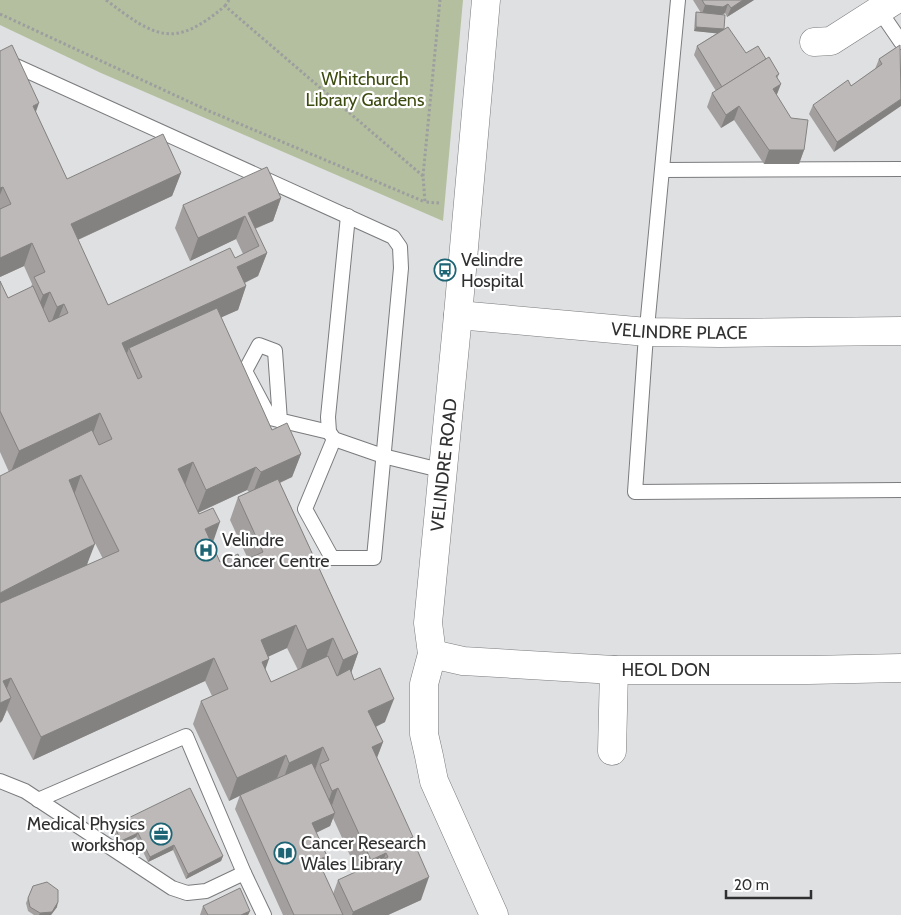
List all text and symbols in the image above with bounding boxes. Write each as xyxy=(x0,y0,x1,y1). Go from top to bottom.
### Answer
park label: Whitchurch Library Gardens xyxy=(306,68,424,111)
place label: Velindre Hospital xyxy=(461,249,524,292)
bus stop icon: Velindre Hospital xyxy=(433,258,457,282)
street label: VELINDRE PLACE xyxy=(610,318,748,344)
street label: VELINDRE ROAD xyxy=(426,397,462,533)
place label: Velindre Cancer Centre xyxy=(222,529,330,572)
hospital icon: Velindre Cancer Centre xyxy=(194,538,218,562)
street label: HEOL DON xyxy=(621,659,711,681)
place label: Medical Physics workshop xyxy=(27,813,145,856)
office icon: Medical Physics workshop xyxy=(149,822,173,846)
place label: Cancer Research Wales Library xyxy=(301,832,426,875)
library icon: Cancer Research Wales Library xyxy=(273,841,297,865)
scale bar xyxy=(726,868,811,900)
text: 20 m xyxy=(734,876,769,894)

